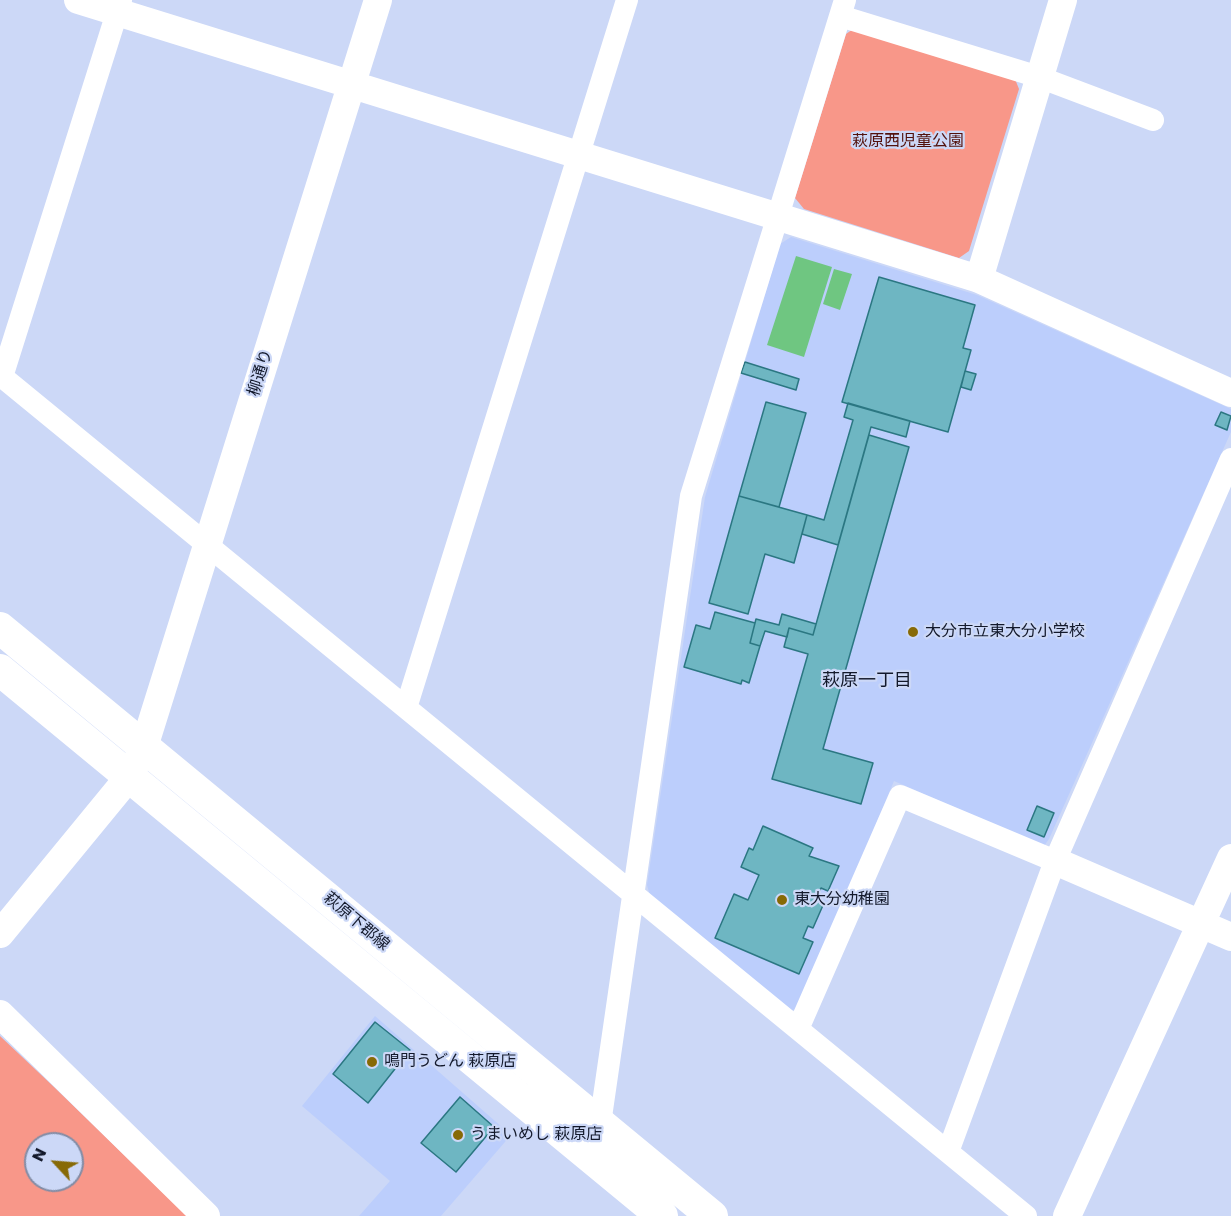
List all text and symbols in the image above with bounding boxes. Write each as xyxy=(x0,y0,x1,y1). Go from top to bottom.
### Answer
park label: 萩原西児童公園 xyxy=(852,132,964,152)
street label: 柳通り xyxy=(245,347,277,399)
place label: 大分市立東大分小学校 xyxy=(925,622,1085,642)
marker: 大分市立東大分小学校 xyxy=(906,625,920,639)
district label: 萩原一丁目 xyxy=(822,670,912,692)
street label: 萩原下郡線 xyxy=(319,889,393,955)
place label: 東大分幼稚園 xyxy=(794,890,890,910)
marker: 東大分幼稚園 xyxy=(775,893,789,907)
place label: 鳴門うどん 萩原店 xyxy=(384,1052,516,1072)
marker: 鳴門うどん 萩原店 xyxy=(365,1055,379,1069)
place label: うまいめし 萩原店 xyxy=(470,1125,602,1145)
marker: うまいめし 萩原店 xyxy=(451,1128,465,1142)
north arrow xyxy=(24,1132,84,1192)
text: N xyxy=(26,1144,52,1165)

